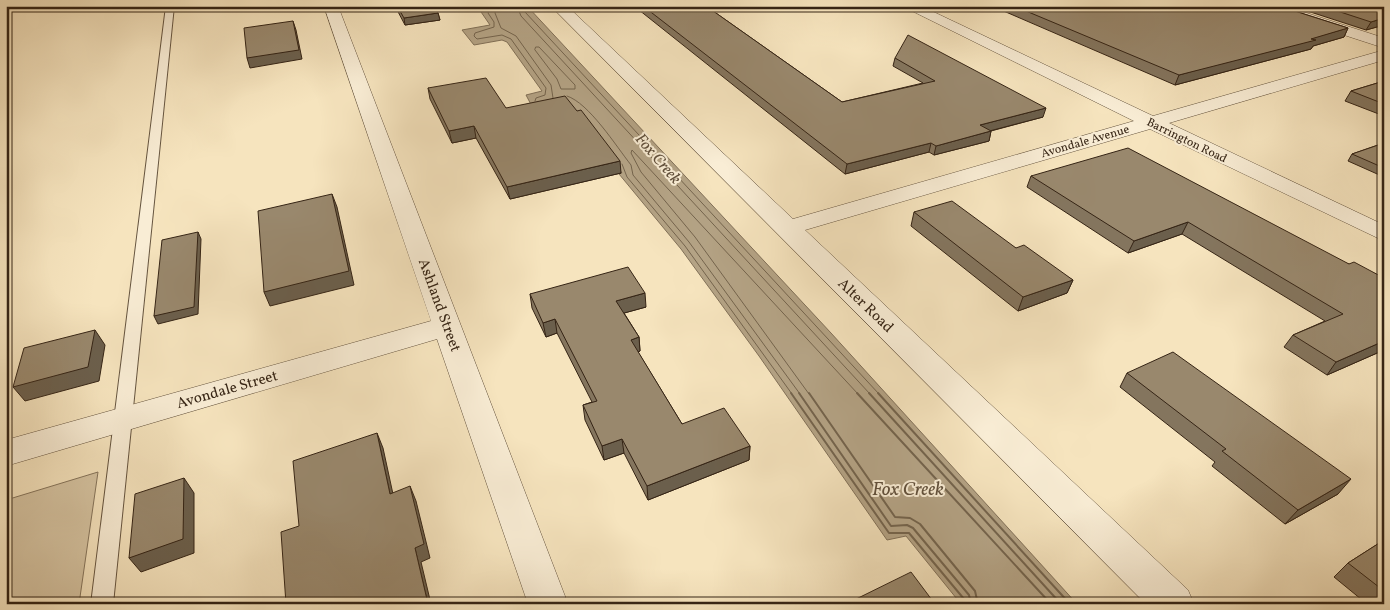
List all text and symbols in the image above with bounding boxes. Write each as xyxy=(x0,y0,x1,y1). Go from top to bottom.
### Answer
street label: Barrington Road xyxy=(1144,115,1230,167)
street label: Avondale Avenue xyxy=(1039,122,1132,162)
water label: Fox Creek xyxy=(629,129,686,190)
street label: Ashland Street xyxy=(412,256,465,355)
street label: Alter Road xyxy=(832,274,898,338)
street label: Avondale Street xyxy=(174,366,280,415)
water label: Fox Creek xyxy=(872,477,944,503)

